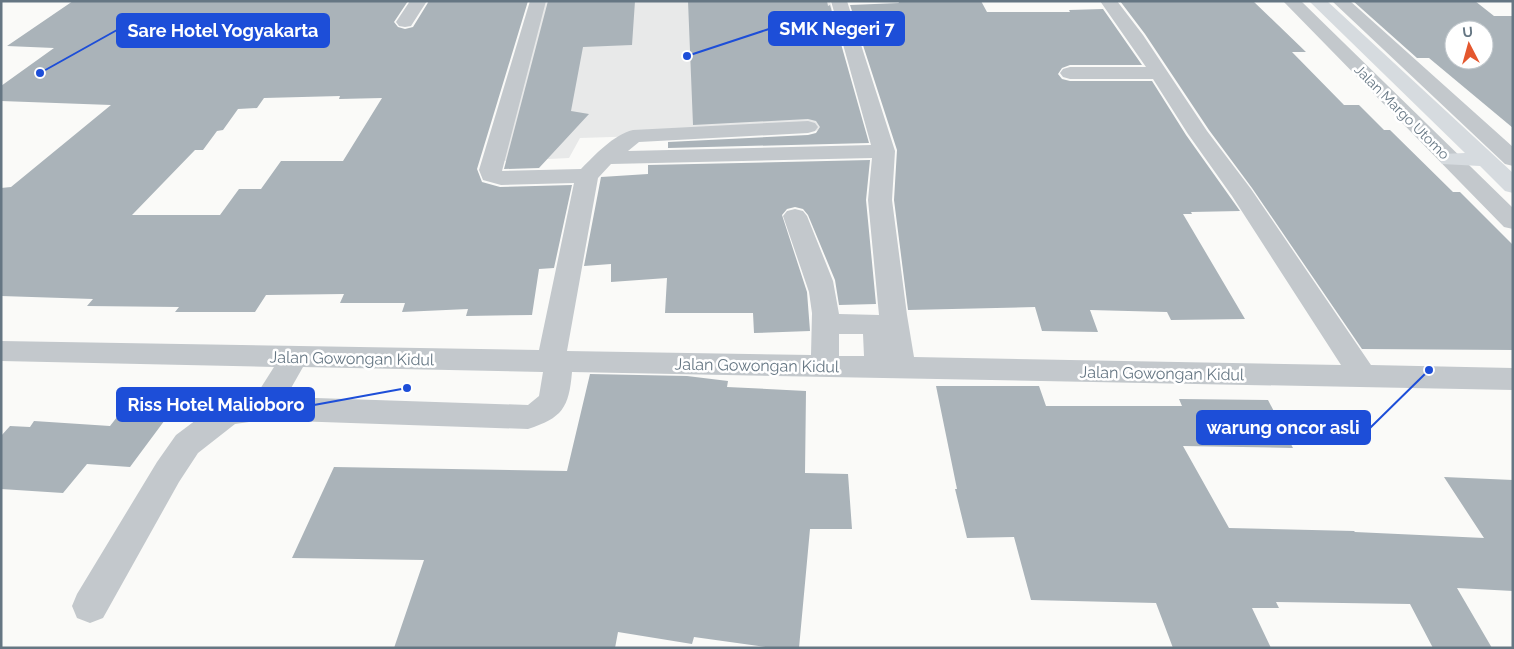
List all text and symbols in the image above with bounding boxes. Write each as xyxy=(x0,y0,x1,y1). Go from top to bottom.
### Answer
callout: SMK Negeri 7 xyxy=(769,12,904,45)
callout: Sare Hotel Yogyakarta xyxy=(117,14,329,47)
text: SMK Negeri 7 xyxy=(779,18,896,39)
text: Sare Hotel Yogyakarta xyxy=(128,20,318,41)
north arrow xyxy=(1444,20,1494,70)
text: U xyxy=(1462,24,1474,41)
street label: Jalan Margo Utomo xyxy=(1351,61,1453,163)
street label: Jalan Gowongan Kidul xyxy=(270,348,435,369)
street label: Jalan Gowongan Kidul xyxy=(675,355,840,376)
street label: Jalan Gowongan Kidul xyxy=(1080,363,1245,384)
callout: Riss Hotel Malioboro xyxy=(117,388,314,421)
text: Riss Hotel Malioboro xyxy=(128,394,304,415)
callout: warung oncor asli xyxy=(1197,411,1370,444)
text: warung oncor asli xyxy=(1206,417,1360,438)

